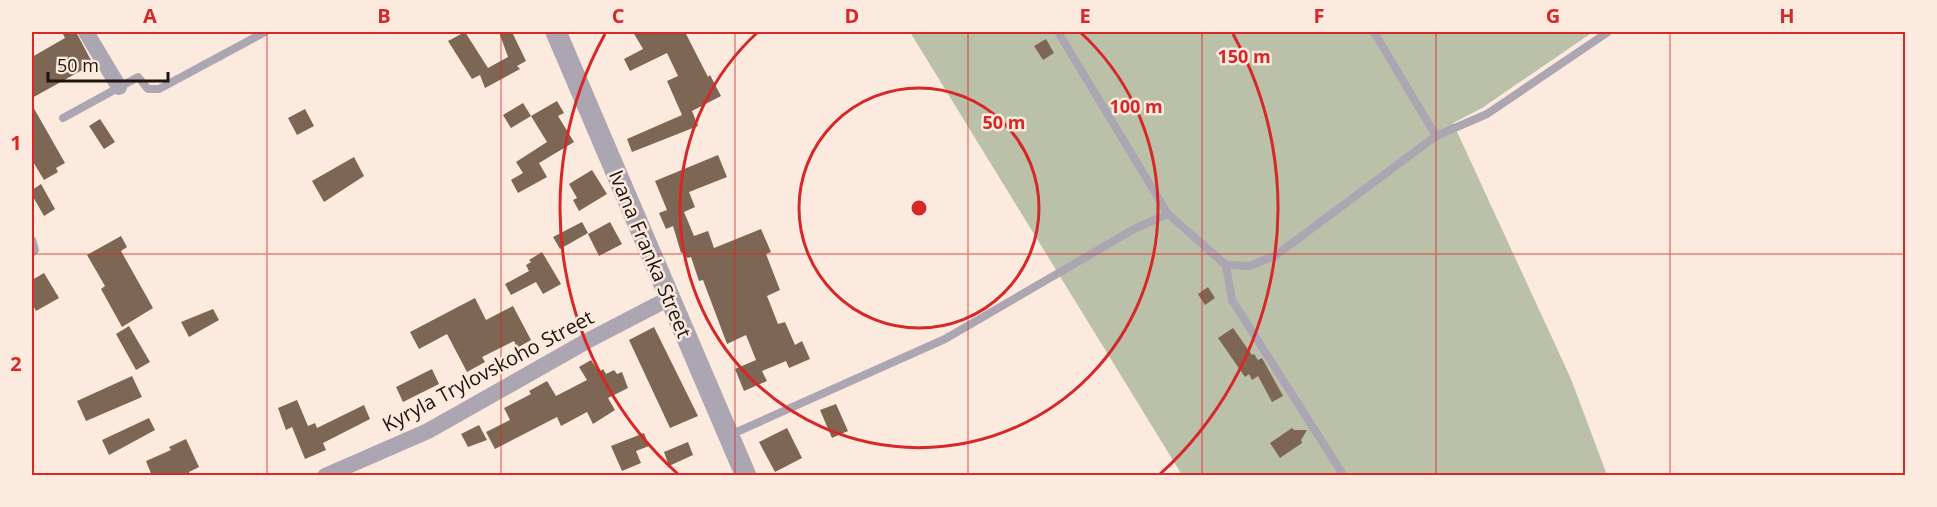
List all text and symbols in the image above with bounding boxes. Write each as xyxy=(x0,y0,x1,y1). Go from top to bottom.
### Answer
text: A xyxy=(143,2,157,29)
text: B xyxy=(377,2,391,29)
text: C xyxy=(612,2,625,29)
text: D xyxy=(845,2,859,29)
text: E xyxy=(1079,2,1091,29)
text: F xyxy=(1314,2,1324,29)
text: G xyxy=(1546,2,1560,29)
text: H xyxy=(1779,2,1795,29)
text: 150 m xyxy=(1217,44,1271,68)
scale bar xyxy=(48,45,168,83)
text: 50 m xyxy=(57,53,99,77)
text: 100 m xyxy=(1109,94,1163,118)
text: 50 m xyxy=(983,110,1025,134)
text: 1 xyxy=(10,129,22,156)
street label: Ivana Franka Street xyxy=(603,166,698,342)
centre of rings xyxy=(909,198,929,218)
street label: Kyryla Trylovskoho Street xyxy=(377,303,598,438)
text: 2 xyxy=(10,350,22,377)

